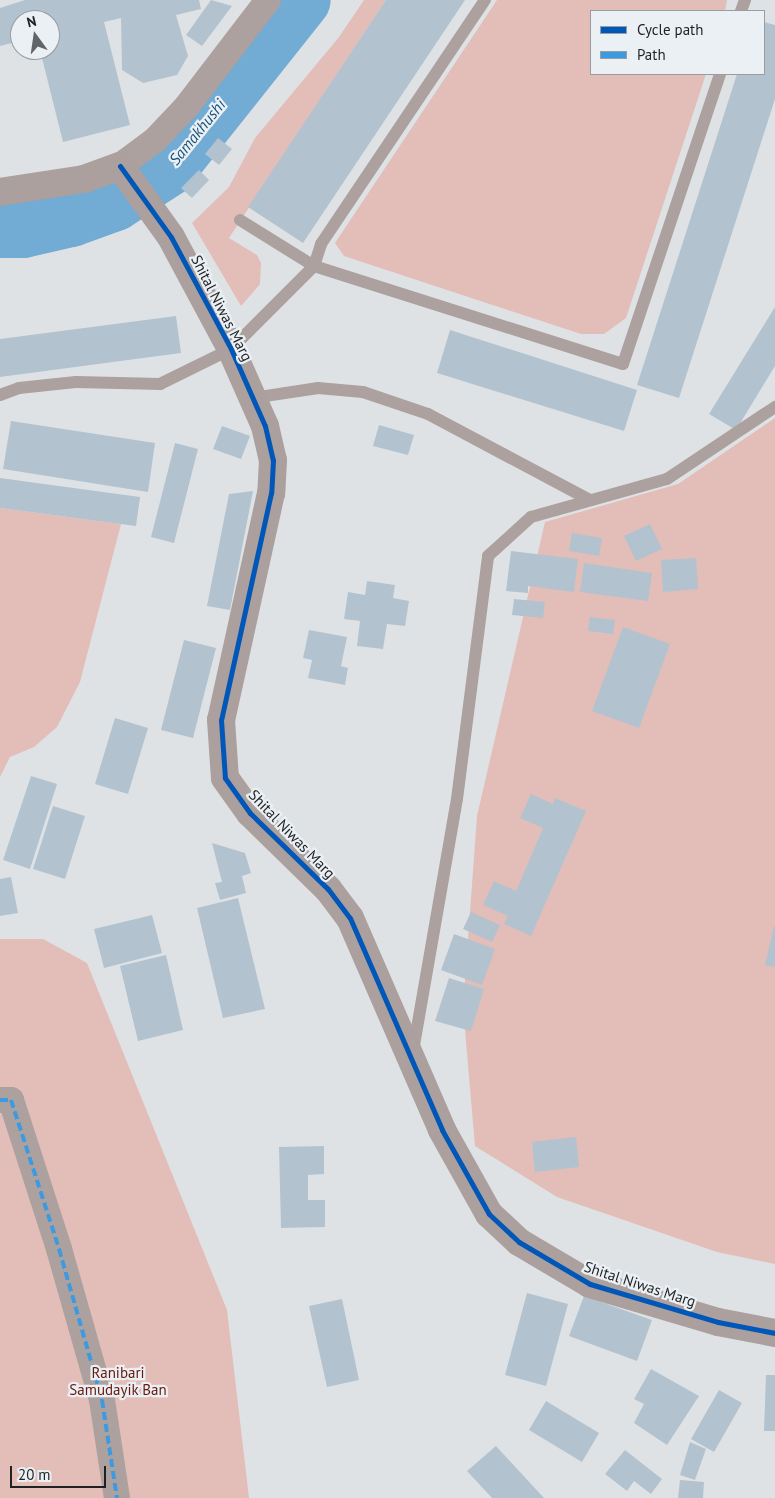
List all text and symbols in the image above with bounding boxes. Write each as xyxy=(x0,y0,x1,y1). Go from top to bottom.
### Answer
north arrow xyxy=(10,10,60,60)
legend xyxy=(590,10,765,75)
text: N xyxy=(25,12,38,31)
text: Cycle path xyxy=(637,20,703,39)
text: Path xyxy=(637,45,666,64)
water label: Samakhushi xyxy=(165,95,229,169)
street label: Shital Niwas Marg xyxy=(188,252,256,364)
street label: Shital Niwas Marg xyxy=(245,786,339,882)
street label: Shital Niwas Marg xyxy=(582,1257,698,1311)
park label: Ranibari Samudayik Ban xyxy=(69,1363,167,1398)
scale bar xyxy=(12,1456,109,1488)
text: 20 m xyxy=(18,1465,51,1484)

